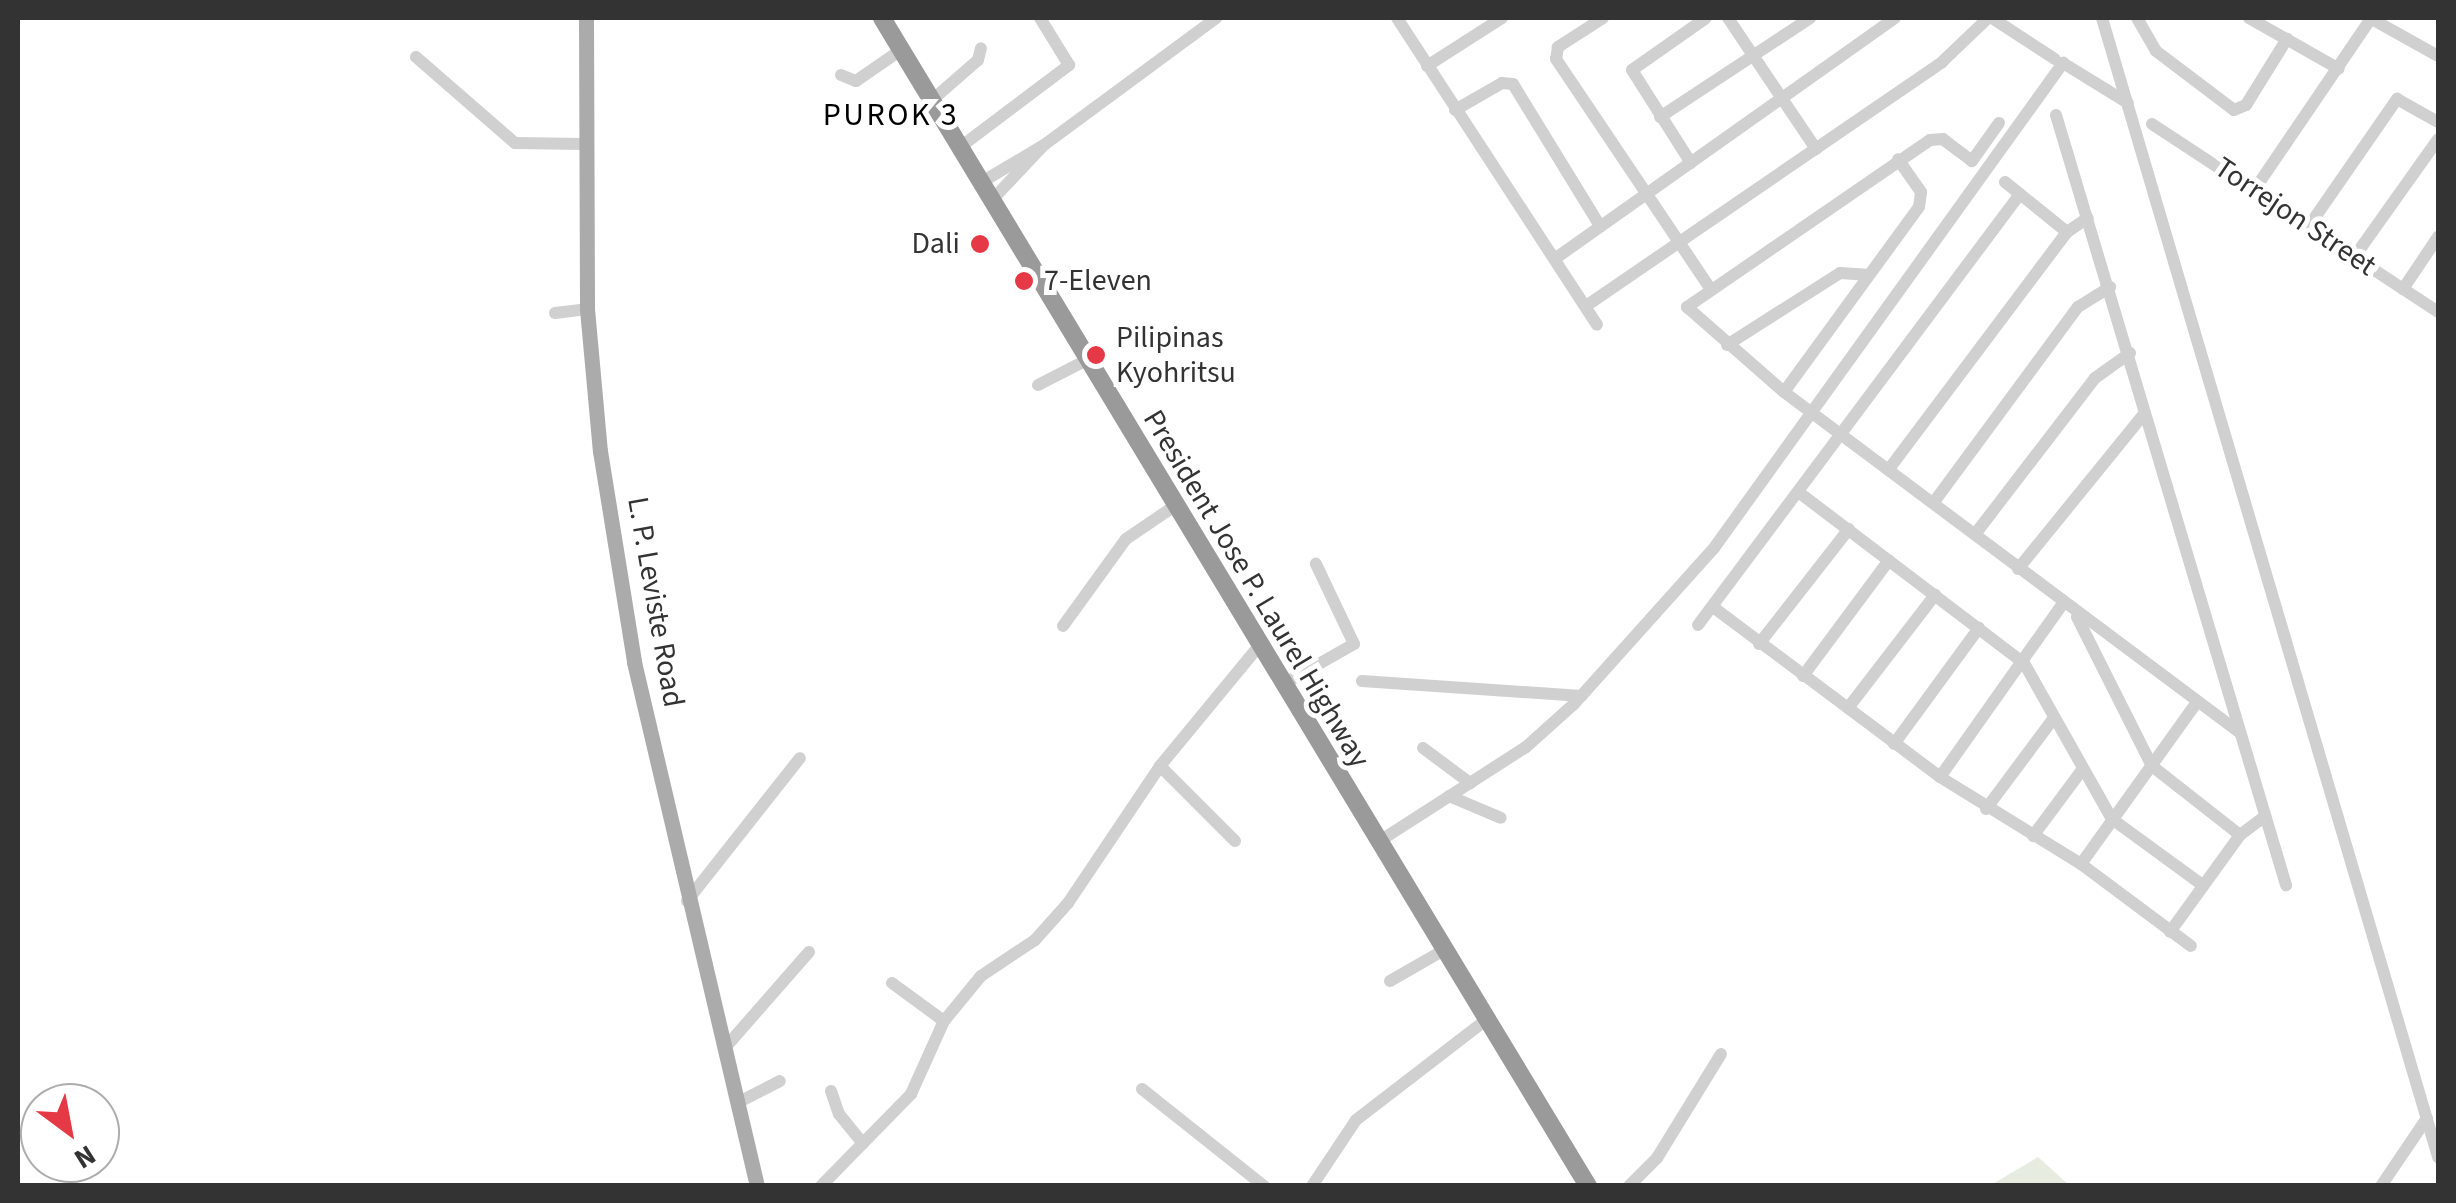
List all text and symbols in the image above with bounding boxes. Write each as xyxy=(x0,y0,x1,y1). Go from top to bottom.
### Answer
district label: PUROK 3 xyxy=(823,96,959,134)
street label: Torrejon Street xyxy=(2207,150,2383,284)
place label: Dali xyxy=(911,226,960,262)
marker: Dali xyxy=(969,233,991,255)
place label: 7-Eleven xyxy=(1044,263,1152,299)
marker: 7-Eleven xyxy=(1013,270,1035,292)
place label: Pilipinas Kyohritsu xyxy=(1116,320,1236,390)
marker: Pilipinas Kyohritsu xyxy=(1085,344,1107,366)
street label: President Jose P. Laurel Highway xyxy=(1135,404,1377,774)
street label: L. P. Leviste Road xyxy=(619,494,691,710)
north arrow xyxy=(20,1083,120,1183)
text: N xyxy=(66,1135,103,1179)

